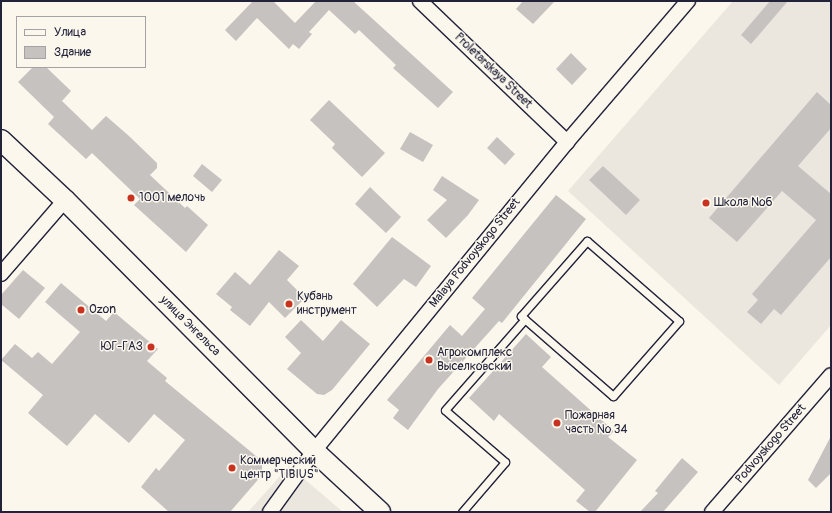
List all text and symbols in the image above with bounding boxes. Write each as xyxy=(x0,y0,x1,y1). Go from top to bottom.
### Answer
legend xyxy=(16,16,146,68)
text: Улица xyxy=(54,25,86,40)
street label: Proletarskaya Street xyxy=(451,30,535,112)
text: Здание xyxy=(54,45,91,60)
place label: 1001 мелочь xyxy=(139,191,206,205)
marker: 1001 мелочь xyxy=(126,193,136,203)
street label: Malaya Podvoyskogo Street xyxy=(427,195,523,311)
place label: Школа №6 xyxy=(714,196,772,210)
marker: Школа №6 xyxy=(701,198,711,208)
place label: Кубань инструмент xyxy=(297,290,357,318)
street label: улица Энгельса xyxy=(157,293,223,359)
marker: Кубань инструмент xyxy=(284,299,294,309)
place label: Ozon xyxy=(89,303,116,317)
marker: Ozon xyxy=(76,305,86,315)
place label: ЮГ-ГАЗ xyxy=(101,340,143,354)
marker: ЮГ-ГАЗ xyxy=(146,342,156,352)
place label: Агрокомплекс Выселковский xyxy=(437,346,512,374)
marker: Агрокомплекс Выселковский xyxy=(424,355,434,365)
street label: Podvoyskogo Street xyxy=(733,401,809,487)
place label: Пожарная часть № 34 xyxy=(565,409,627,437)
marker: Пожарная часть № 34 xyxy=(552,418,562,428)
place label: Коммерческий центр "TIBIUS" xyxy=(240,454,319,482)
marker: Коммерческий центр "TIBIUS" xyxy=(227,463,237,473)

